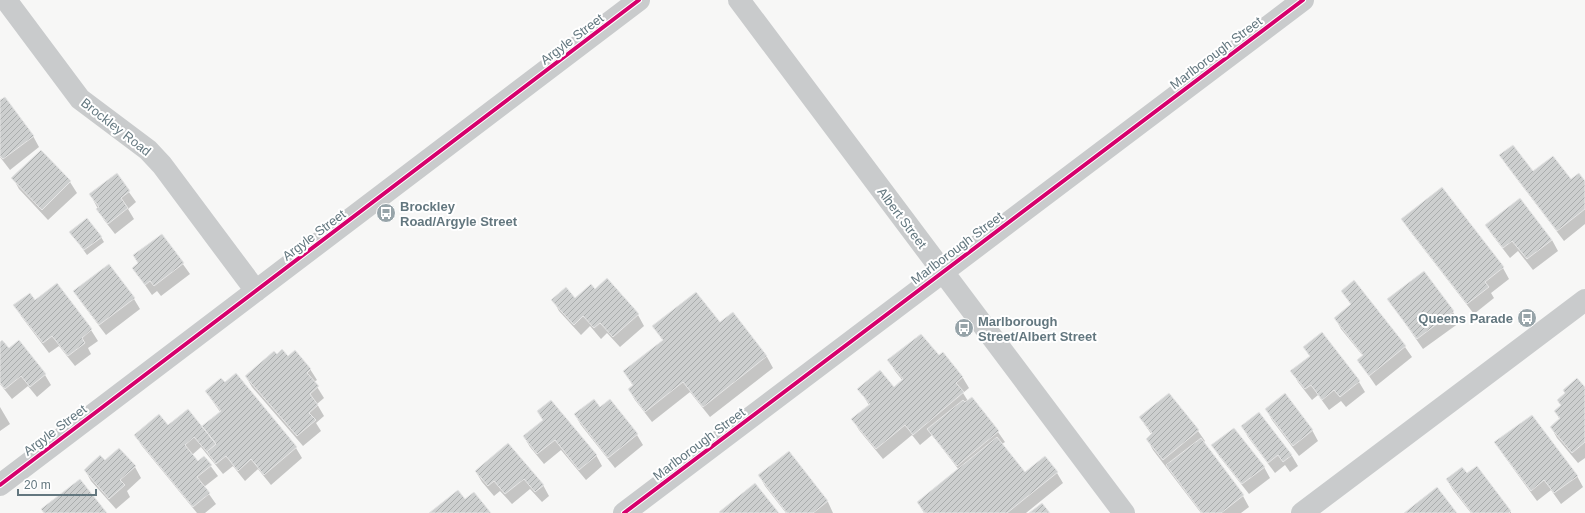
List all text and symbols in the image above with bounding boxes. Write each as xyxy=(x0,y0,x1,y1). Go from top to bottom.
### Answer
street label: Argyle Street xyxy=(537,10,607,68)
street label: Marlborough Street xyxy=(1167,13,1265,92)
street label: Brockley Road xyxy=(78,95,154,159)
street label: Albert Street xyxy=(874,185,930,252)
place label: Brockley Road/Argyle Street xyxy=(400,199,518,229)
bus stop icon: Brockley Road/Argyle Street xyxy=(375,202,397,224)
street label: Argyle Street xyxy=(279,206,349,264)
street label: Marlborough Street xyxy=(908,208,1006,287)
bus stop icon: Queens Parade xyxy=(1516,307,1538,329)
place label: Queens Parade xyxy=(1418,311,1513,326)
place label: Marlborough Street/Albert Street xyxy=(978,314,1097,344)
bus stop icon: Marlborough Street/Albert Street xyxy=(953,317,975,339)
street label: Argyle Street xyxy=(20,401,90,459)
street label: Marlborough Street xyxy=(650,404,748,483)
scale bar xyxy=(18,471,96,497)
text: 20 m xyxy=(24,478,51,492)

